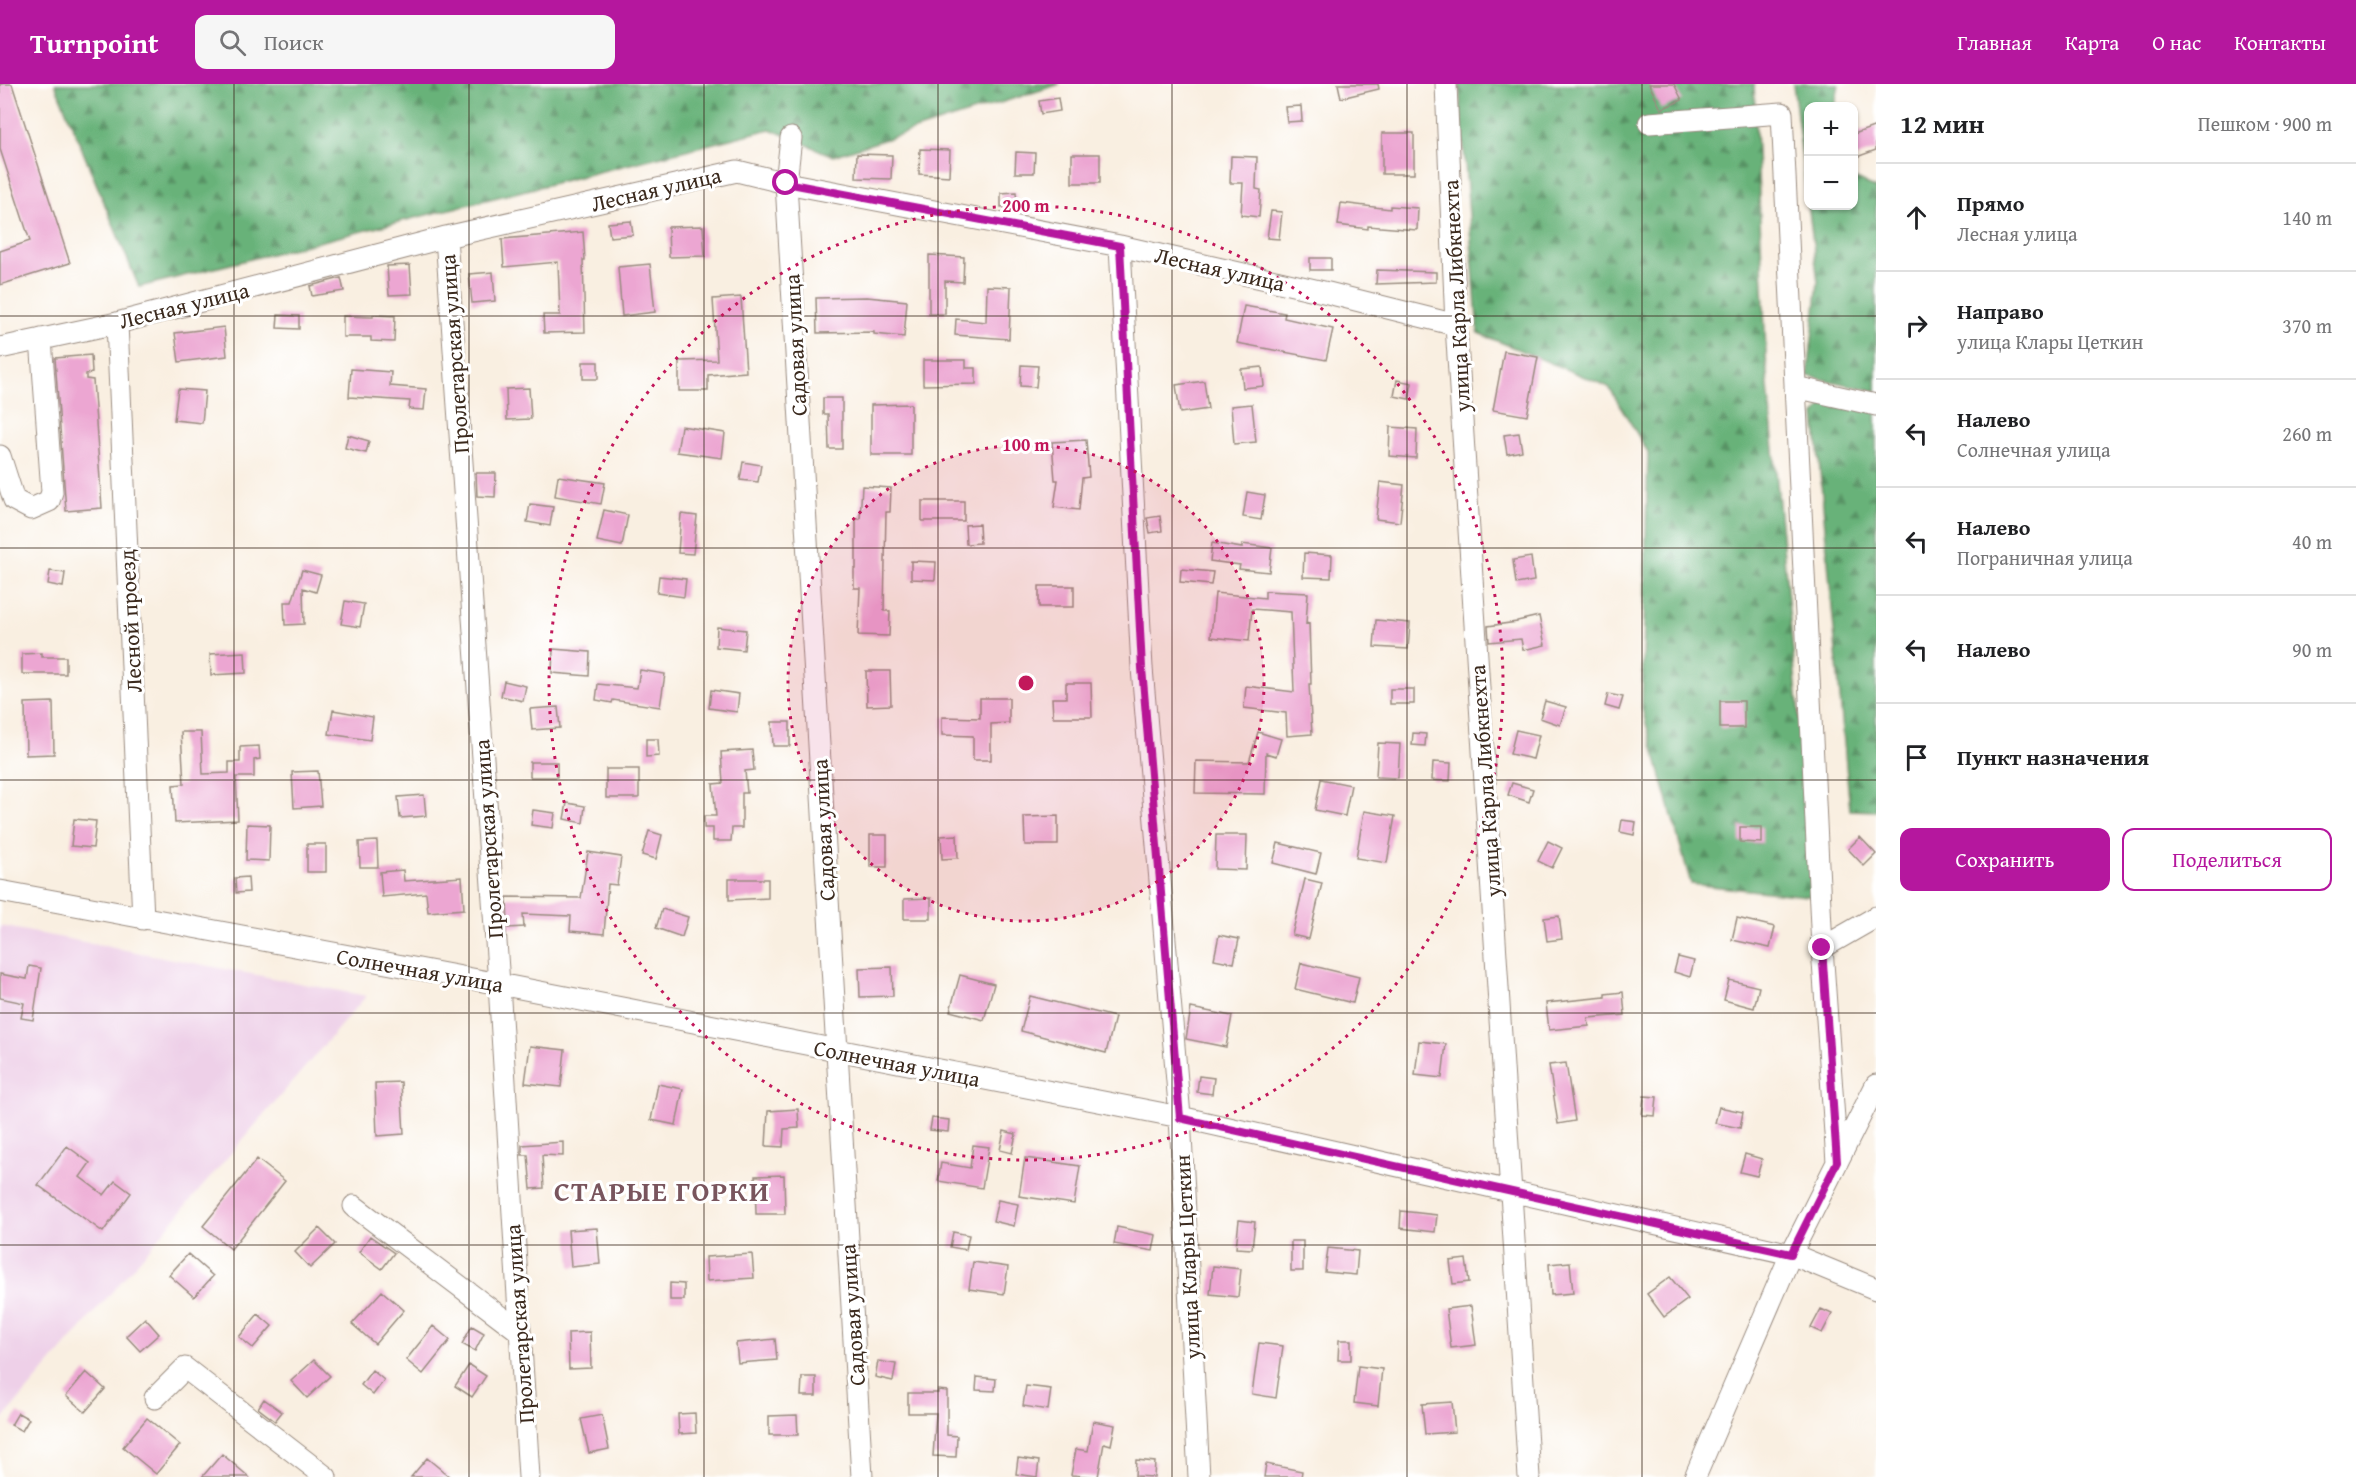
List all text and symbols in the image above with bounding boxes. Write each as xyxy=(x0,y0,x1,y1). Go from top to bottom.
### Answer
search box xyxy=(195,15,615,69)
text: Turnpoint xyxy=(30,22,159,63)
icon: search xyxy=(216,26,249,59)
text: Поиск xyxy=(264,26,323,58)
text: Главная xyxy=(1957,27,2032,58)
text: Карта xyxy=(2065,27,2119,58)
text: О нас xyxy=(2152,27,2201,58)
text: Контакты xyxy=(2234,27,2326,58)
map controls xyxy=(1804,102,1858,210)
button: + xyxy=(1804,102,1858,156)
text: 12 мин xyxy=(1900,104,1985,143)
text: Пешком · 900 m xyxy=(2198,109,2332,138)
button: − xyxy=(1804,156,1858,210)
street label: Лесная улица xyxy=(588,158,725,220)
route start xyxy=(772,169,798,195)
street label: улица Карла Либкнехта xyxy=(1434,178,1478,414)
text: Прямо xyxy=(1957,187,2024,219)
text: 200 m xyxy=(1002,192,1050,219)
icon: ahead xyxy=(1900,201,1933,234)
text: 140 m xyxy=(2282,203,2332,232)
text: Лесная улица xyxy=(1957,219,2078,248)
street label: Лесная улица xyxy=(1152,238,1289,300)
street label: Пролетарская улица xyxy=(431,253,477,455)
street label: Лесная улица xyxy=(116,273,253,337)
street label: Садовая улица xyxy=(775,273,815,417)
text: Направо xyxy=(1957,295,2044,327)
icon: right xyxy=(1900,309,1933,342)
text: 370 m xyxy=(2282,311,2332,340)
text: улица Клары Цеткин xyxy=(1957,327,2143,356)
text: Налево xyxy=(1957,403,2030,435)
icon: left xyxy=(1900,417,1933,450)
text: 260 m xyxy=(2282,419,2332,448)
text: 100 m xyxy=(1002,431,1050,458)
text: Солнечная улица xyxy=(1957,435,2110,464)
text: Налево xyxy=(1957,511,2030,543)
icon: left xyxy=(1900,525,1933,558)
text: 40 m xyxy=(2292,527,2332,556)
text: Пограничная улица xyxy=(1957,543,2133,572)
street label: Лесной проезд xyxy=(110,549,150,693)
icon: left xyxy=(1900,633,1933,666)
text: Налево xyxy=(1957,633,2030,665)
text: 90 m xyxy=(2292,635,2332,664)
street label: улица Карла Либкнехта xyxy=(1461,663,1509,899)
centre of rings xyxy=(1016,673,1036,693)
street label: Пролетарская улица xyxy=(465,738,511,940)
icon: arrive xyxy=(1900,741,1933,774)
text: Пункт назначения xyxy=(1957,741,2149,773)
street label: Садовая улица xyxy=(803,758,843,902)
button: Сохранить xyxy=(1900,828,2110,891)
button: Поделиться xyxy=(2122,828,2332,891)
route end xyxy=(1808,934,1834,960)
street label: Солнечная улица xyxy=(334,940,506,1000)
street label: Солнечная улица xyxy=(811,1031,983,1095)
street label: улица Клары Цеткин xyxy=(1166,1154,1208,1361)
district label: СТАРЫЕ ГОРКИ xyxy=(554,1170,770,1211)
street label: Пролетарская улица xyxy=(496,1223,542,1425)
street label: Садовая улица xyxy=(831,1242,873,1387)

